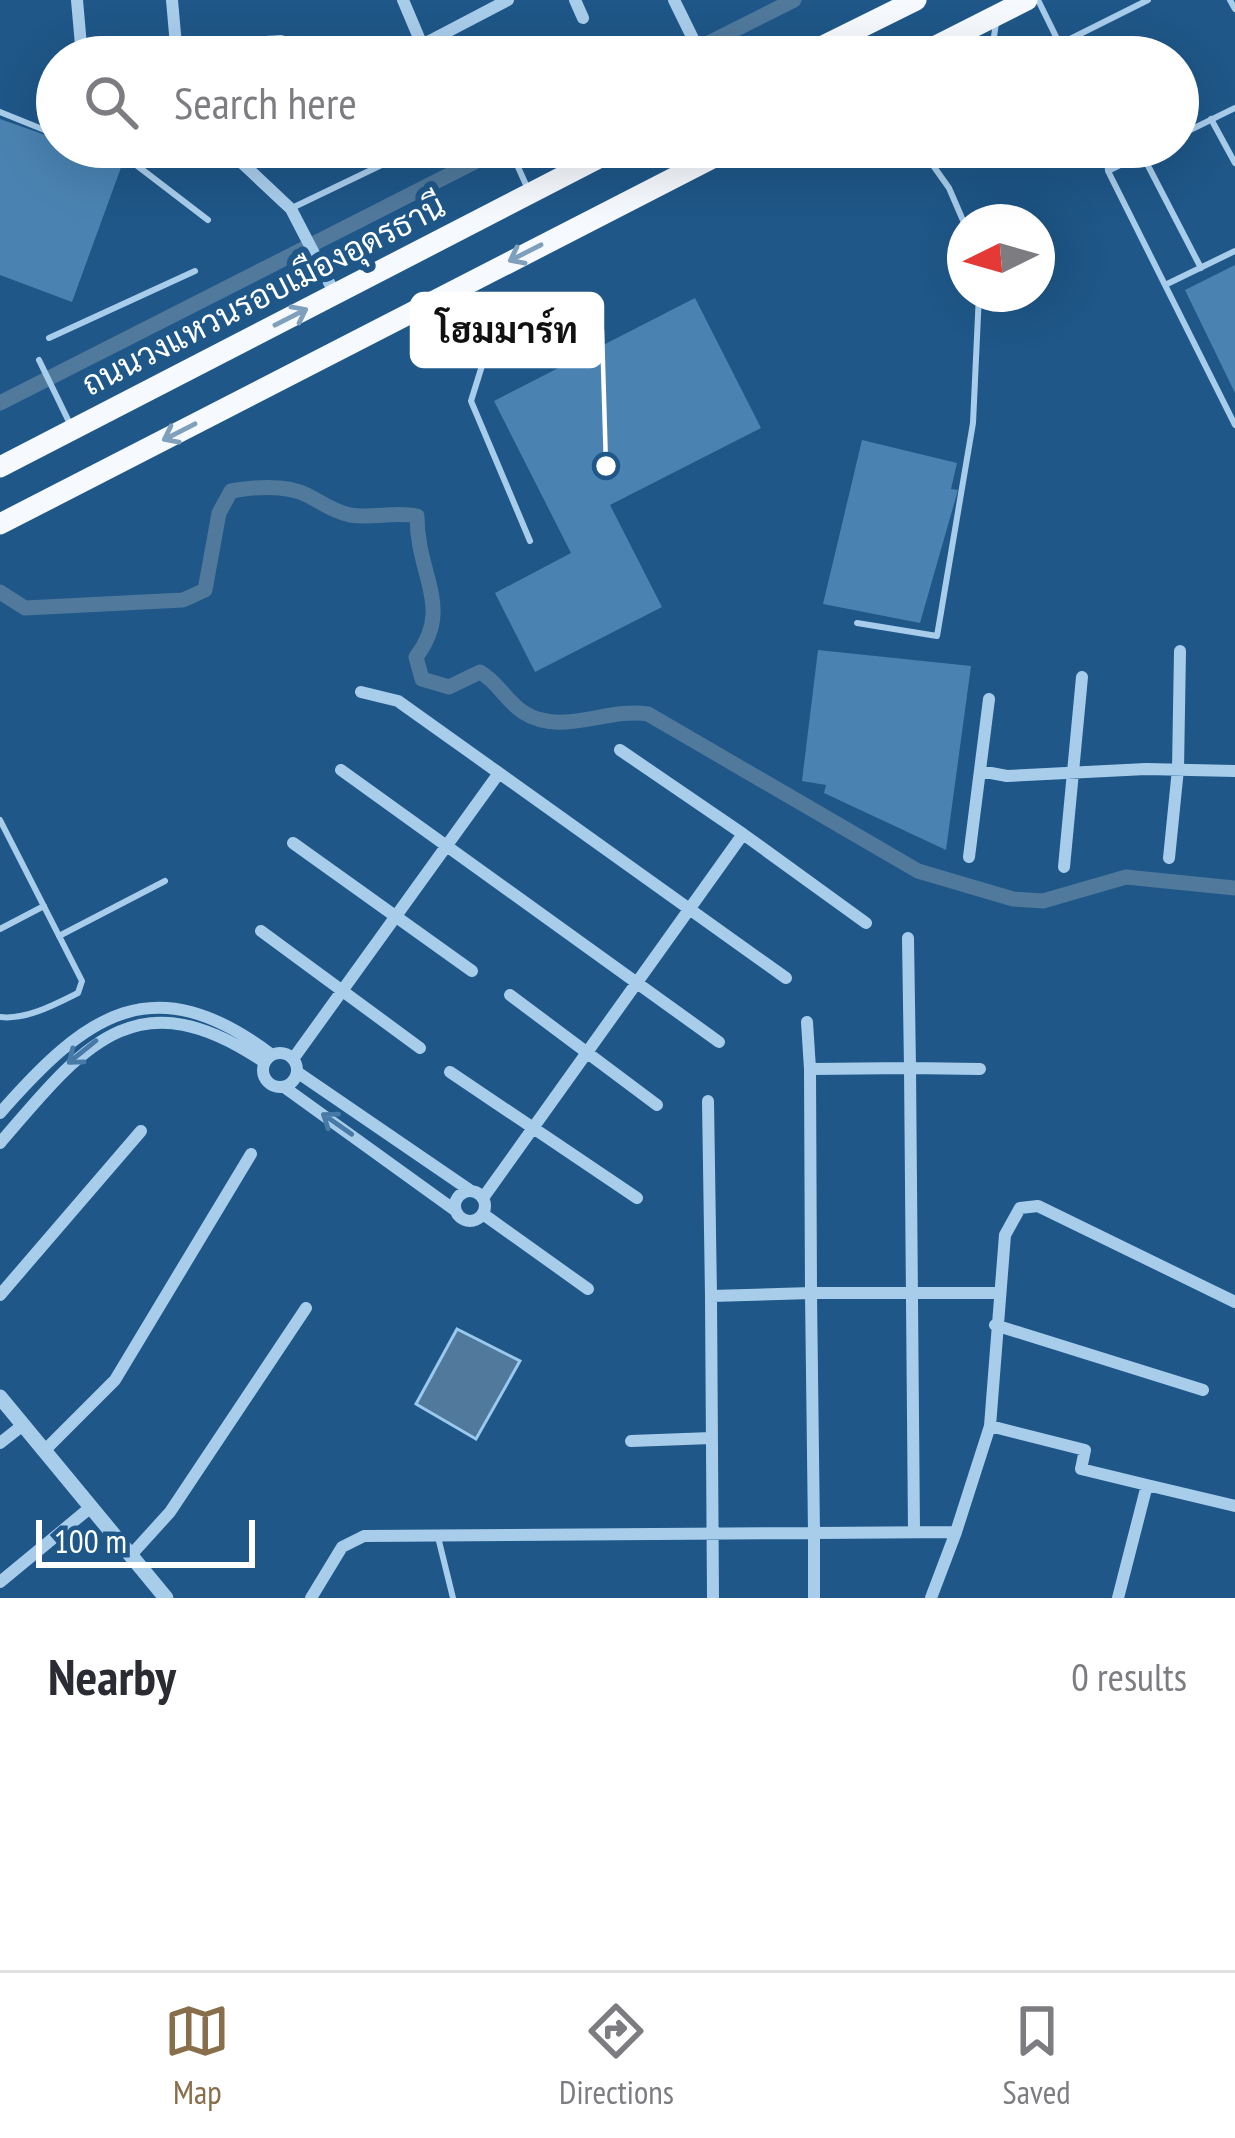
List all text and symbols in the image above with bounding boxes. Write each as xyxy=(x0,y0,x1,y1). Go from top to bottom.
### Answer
search box xyxy=(36,36,1199,168)
icon: search xyxy=(78,69,144,135)
text: Search here xyxy=(174,73,357,131)
street label: ถนนวงแหวนรอบเมืองอุดรธานี xyxy=(74,184,453,406)
north arrow xyxy=(947,204,1055,312)
one-way arrow xyxy=(508,243,544,266)
callout: โฮมมาร์ท xyxy=(412,294,602,366)
one-way arrow xyxy=(272,304,308,327)
text: โฮมมาร์ท xyxy=(434,306,578,353)
one-way arrow xyxy=(161,421,197,444)
one-way arrow xyxy=(66,1039,98,1065)
one-way arrow xyxy=(321,1112,354,1137)
scale bar xyxy=(36,1514,255,1567)
text: 100 m xyxy=(54,1519,127,1562)
text: Nearby xyxy=(48,1643,176,1709)
text: 0 results xyxy=(1071,1651,1187,1702)
tab: Map xyxy=(164,1998,230,2113)
tab: Directions xyxy=(559,1998,674,2113)
tab: Saved xyxy=(1003,1998,1071,2113)

